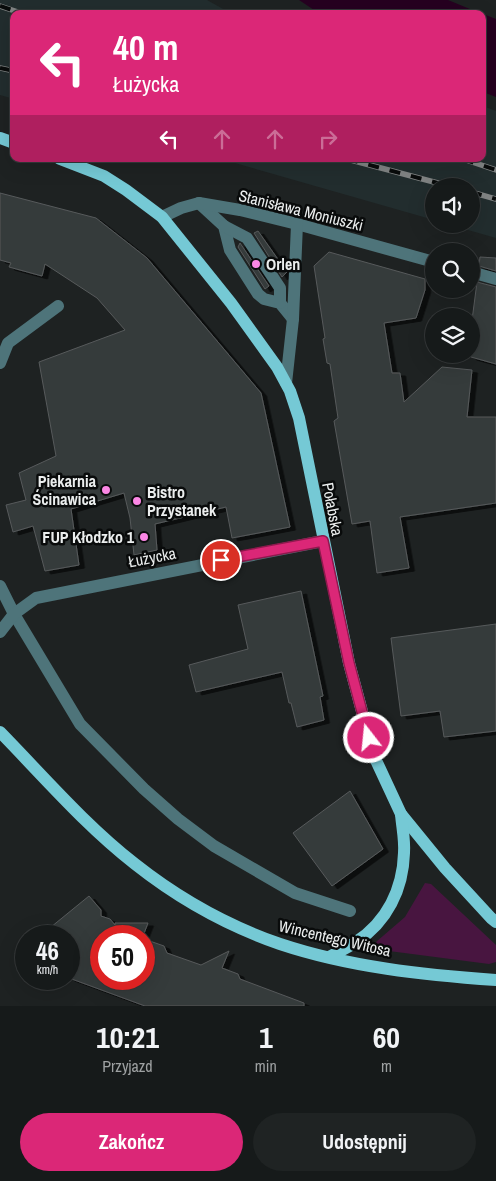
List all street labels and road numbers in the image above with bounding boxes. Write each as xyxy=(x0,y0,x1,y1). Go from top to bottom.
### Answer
street label: Stanisława Moniuszki xyxy=(236,184,366,236)
street label: Połabska xyxy=(317,480,349,538)
street label: Łużycka xyxy=(126,541,178,572)
street label: Wincentego Witosa xyxy=(277,914,394,962)

